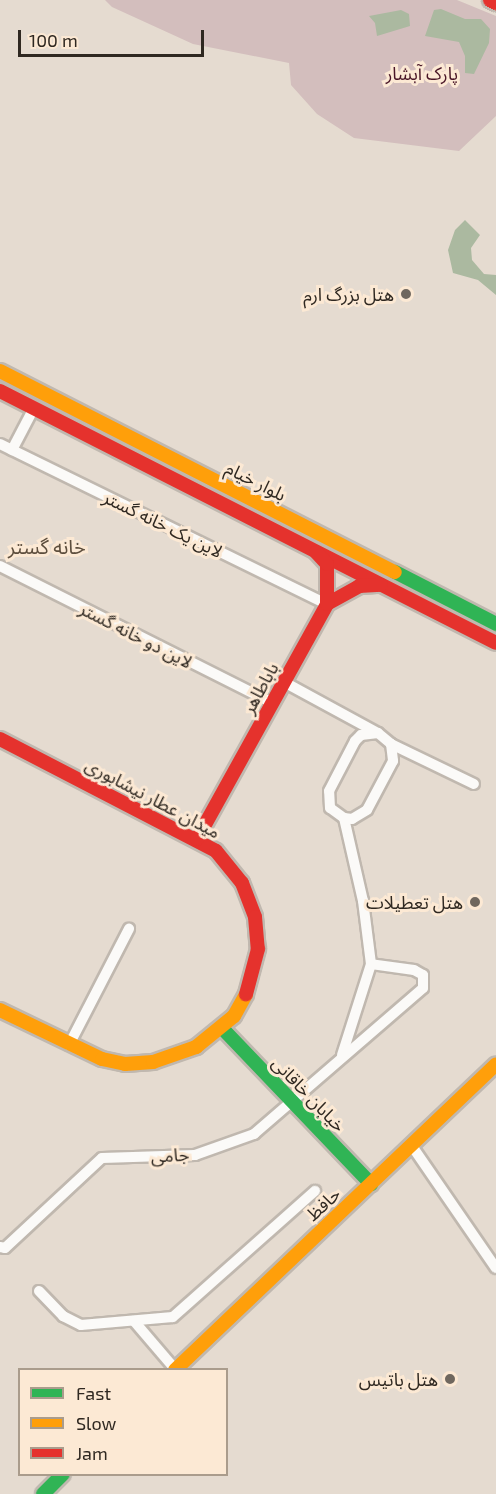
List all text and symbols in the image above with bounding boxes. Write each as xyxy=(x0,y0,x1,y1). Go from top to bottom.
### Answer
scale bar xyxy=(21,18,207,56)
text: 100 m xyxy=(29,29,78,51)
park label: پارک آبشار xyxy=(386,62,458,84)
place label: هتل بزرگ ارم xyxy=(303,283,394,305)
marker: هتل بزرگ ارم xyxy=(399,287,413,301)
street label: بلوار خیام xyxy=(222,457,290,505)
street label: لاین یک خانه گستر xyxy=(100,486,226,562)
district label: خانه گستر xyxy=(8,534,86,558)
street label: لاین دو خانه گستر xyxy=(76,597,196,673)
street label: باباطاهر xyxy=(237,659,283,717)
street label: میدان عطار نیشابوری xyxy=(82,753,224,843)
place label: هتل تعطیلات xyxy=(366,891,463,913)
marker: هتل تعطیلات xyxy=(468,895,482,909)
street label: خیابان خاقانی xyxy=(268,1052,350,1136)
street label: جامی xyxy=(150,1143,190,1167)
street label: حافظ xyxy=(301,1183,345,1225)
legend xyxy=(18,1368,228,1476)
place label: هتل باتیس xyxy=(359,1368,438,1390)
marker: هتل باتیس xyxy=(443,1372,457,1386)
text: Fast xyxy=(76,1382,111,1404)
text: Slow xyxy=(76,1412,116,1434)
text: Jam xyxy=(76,1442,108,1464)

